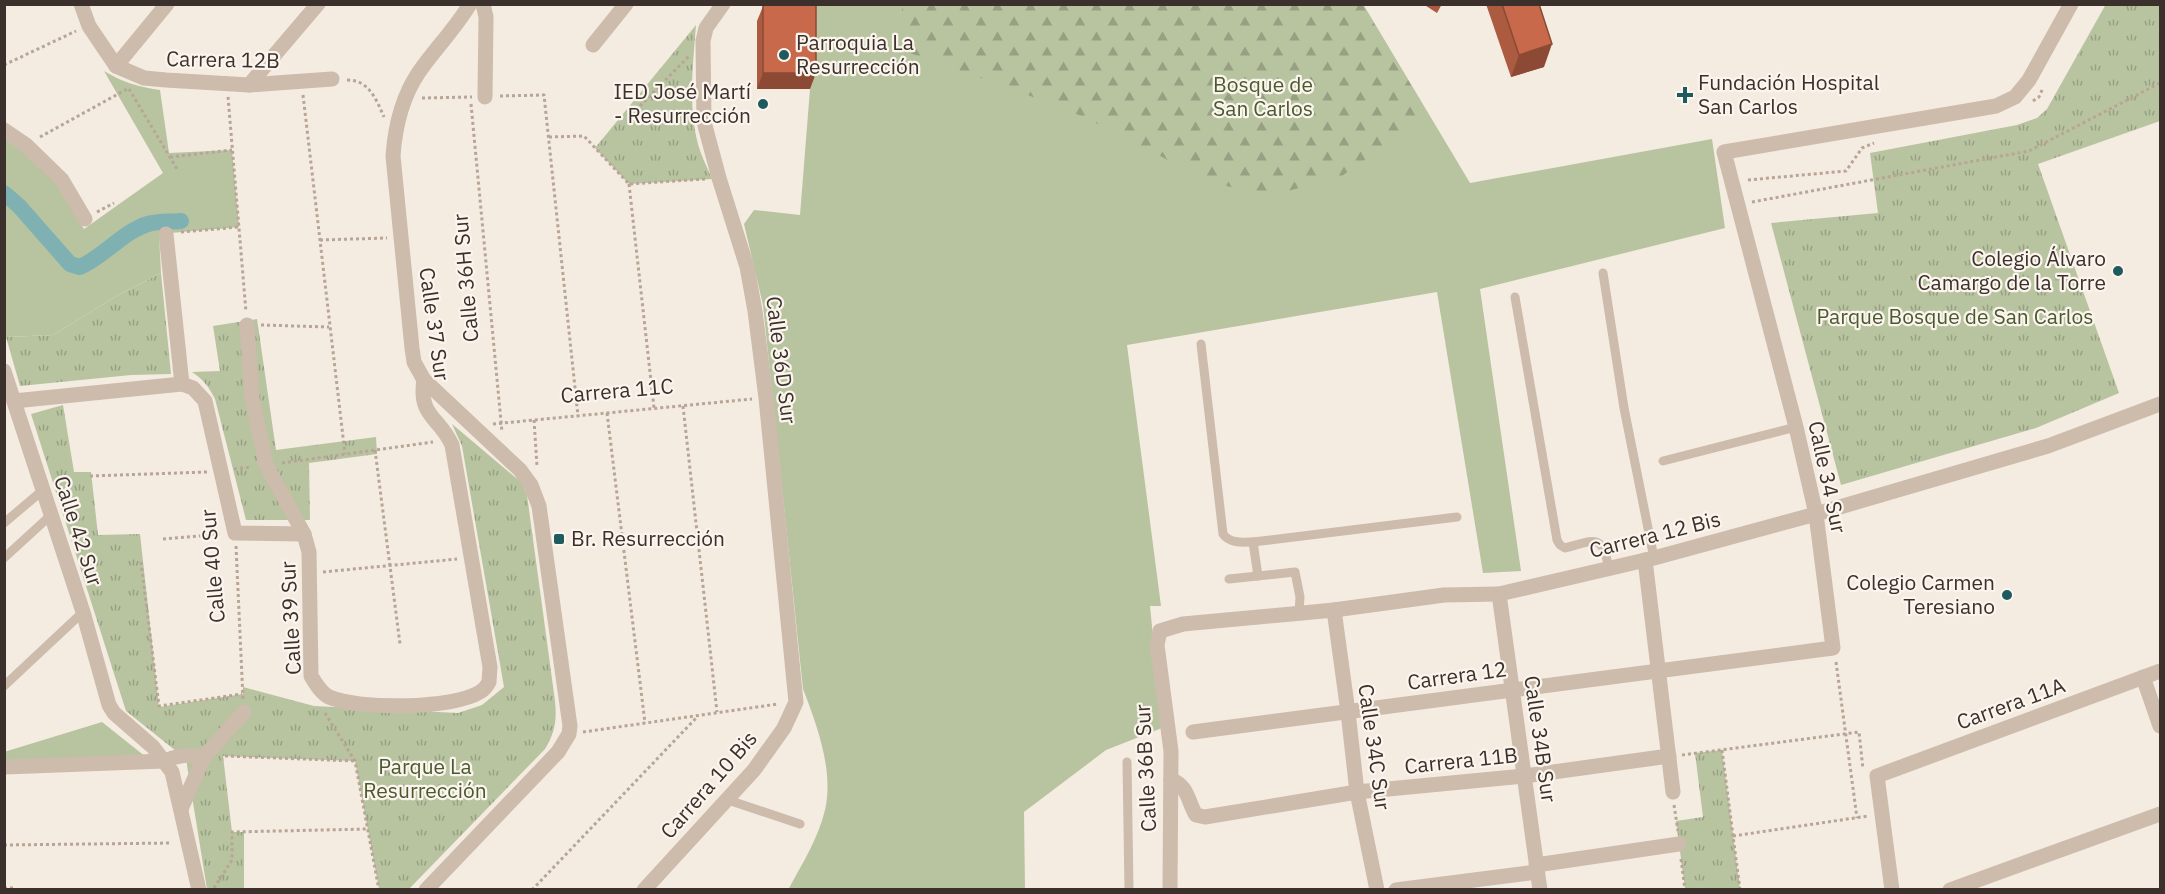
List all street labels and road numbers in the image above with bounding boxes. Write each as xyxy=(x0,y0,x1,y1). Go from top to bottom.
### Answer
street label: Carrera 12B xyxy=(166,44,280,74)
street label: Calle 36H Sur xyxy=(445,212,485,344)
street label: Calle 37 Sur xyxy=(413,265,457,383)
street label: Calle 36D Sur xyxy=(760,295,804,425)
street label: Carrera 11C xyxy=(559,371,674,409)
street label: Calle 34 Sur xyxy=(1802,418,1854,536)
street label: Calle 42 Sur xyxy=(48,472,110,590)
street label: Carrera 12 Bis xyxy=(1586,504,1723,564)
street label: Calle 40 Sur xyxy=(193,508,231,624)
street label: Calle 39 Sur xyxy=(273,560,307,676)
street label: Carrera 12 xyxy=(1405,654,1508,696)
street label: Carrera 11A xyxy=(1953,670,2069,736)
street label: Calle 34B Sur xyxy=(1518,674,1564,804)
street label: Calle 34C Sur xyxy=(1352,682,1398,812)
street label: Calle 36B Sur xyxy=(1128,703,1162,833)
street label: Carrera 10 Bis xyxy=(654,725,763,844)
street label: Carrera 11B xyxy=(1403,740,1519,780)

